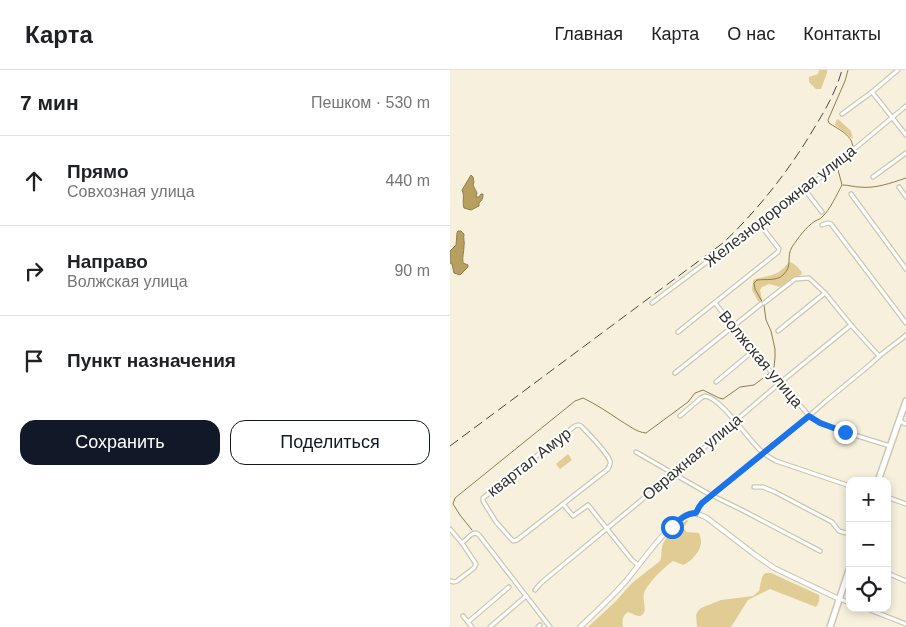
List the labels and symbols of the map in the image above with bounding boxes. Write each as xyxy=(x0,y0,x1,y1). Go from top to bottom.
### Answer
street label: Железнодорожная улица xyxy=(701,142,859,270)
street label: Волжская улица xyxy=(716,307,806,411)
street label: Овражная улица xyxy=(639,410,745,503)
route end xyxy=(834,421,857,444)
street label: квартал Амур xyxy=(484,424,574,500)
route start xyxy=(661,516,684,539)

